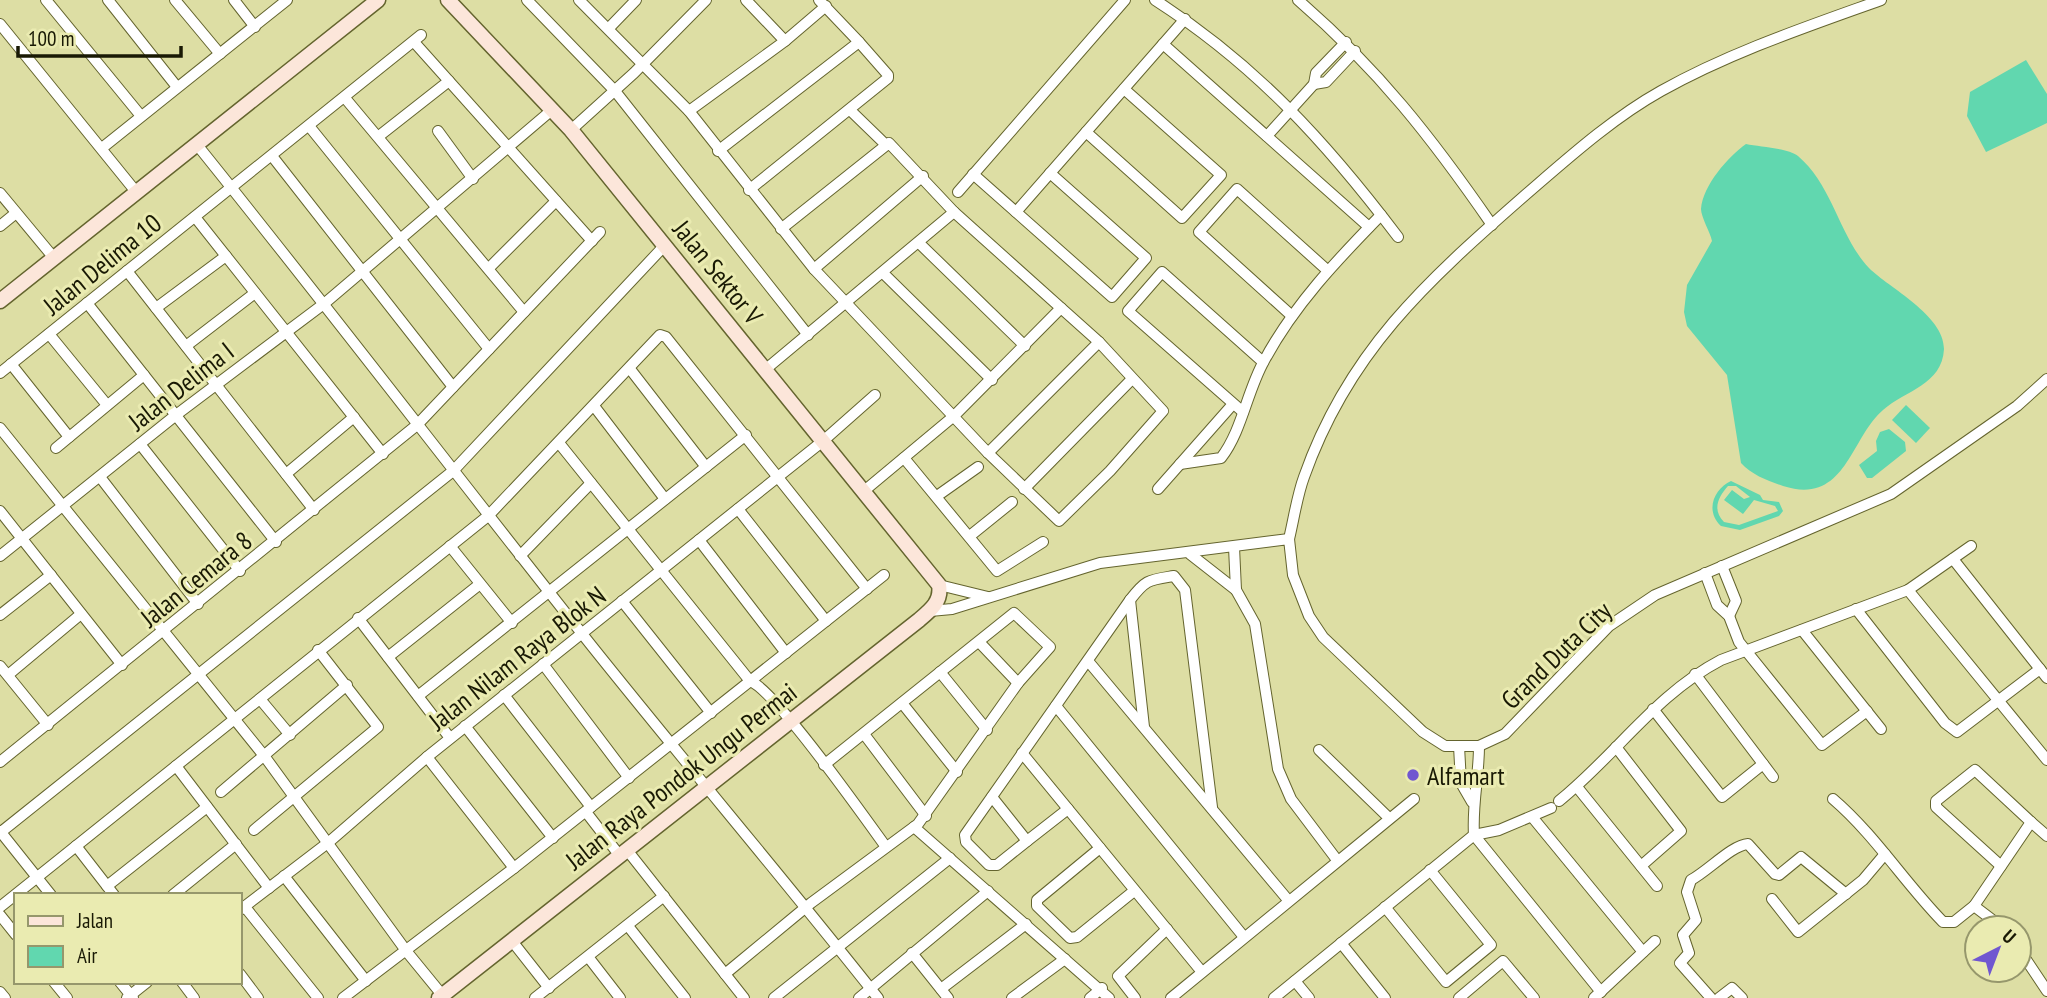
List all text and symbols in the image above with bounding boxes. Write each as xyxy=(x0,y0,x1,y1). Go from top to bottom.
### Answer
scale bar xyxy=(18,14,180,58)
text: 100 m xyxy=(28,25,74,52)
street label: Jalan Delima 10 xyxy=(36,206,168,322)
street label: Jalan Sektor V xyxy=(665,213,771,331)
street label: Jalan Delima I xyxy=(121,335,240,438)
street label: Jalan Cemara 8 xyxy=(133,524,258,635)
street label: Jalan Nilam Raya Blok N xyxy=(421,579,612,738)
street label: Grand Duta City xyxy=(1494,594,1618,716)
street label: Jalan Raya Pondok Ungu Permai xyxy=(558,675,803,877)
place label: Alfamart xyxy=(1427,759,1505,792)
marker: Alfamart xyxy=(1405,767,1421,783)
legend xyxy=(14,893,242,984)
text: Jalan xyxy=(76,907,113,934)
north arrow xyxy=(1963,914,2033,984)
text: U xyxy=(1998,924,2021,949)
text: Air xyxy=(77,942,97,969)

